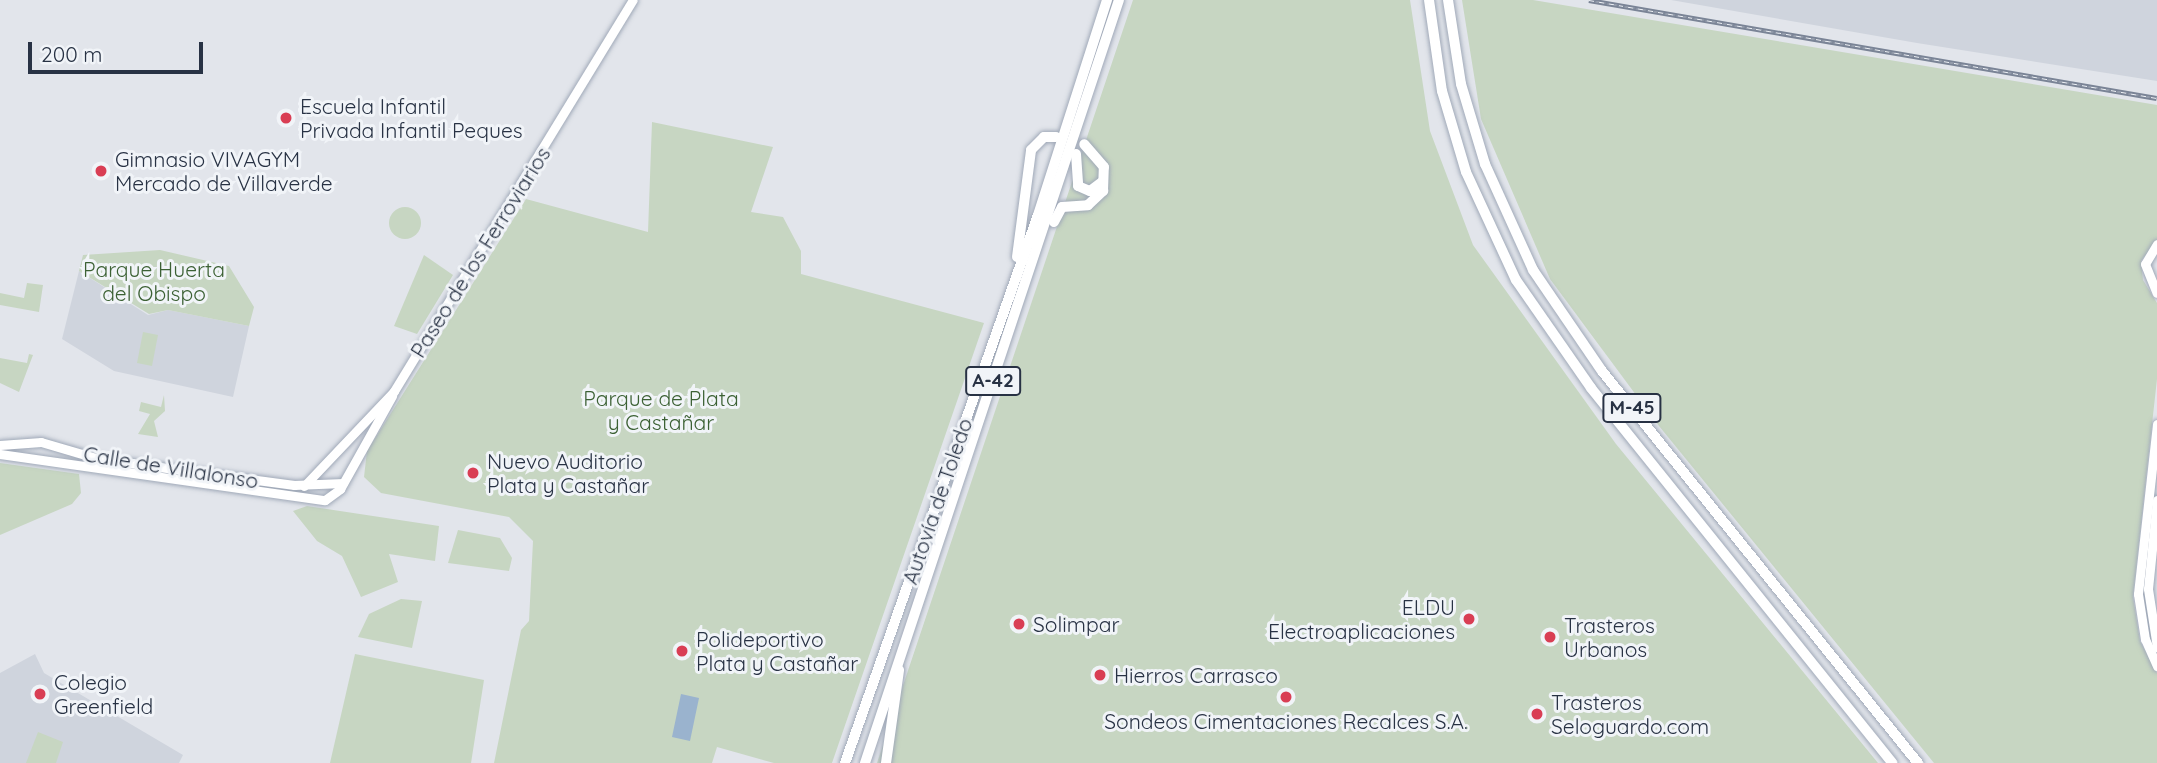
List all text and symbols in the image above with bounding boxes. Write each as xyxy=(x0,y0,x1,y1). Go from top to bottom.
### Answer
scale bar xyxy=(32,28,206,72)
text: 200 m xyxy=(41,41,103,67)
place label: Escuela Infantil Privada Infantil Peques xyxy=(300,93,523,143)
marker: Escuela Infantil Privada Infantil Peques xyxy=(278,110,294,126)
street label: Paseo de los Ferroviarios xyxy=(405,142,555,362)
place label: Gimnasio VIVAGYM Mercado de Villaverde xyxy=(115,146,333,196)
marker: Gimnasio VIVAGYM Mercado de Villaverde xyxy=(93,163,109,179)
park label: Parque Huerta del Obispo xyxy=(83,256,225,306)
road number: A-42 xyxy=(965,366,1021,396)
park label: Parque de Plata y Castañar xyxy=(583,385,739,435)
road number: M-45 xyxy=(1602,392,1662,424)
street label: Autovía de Toledo xyxy=(897,415,977,587)
street label: Calle de Villalonso xyxy=(82,441,260,493)
place label: Nuevo Auditorio Plata y Castañar xyxy=(487,448,649,498)
marker: Nuevo Auditorio Plata y Castañar xyxy=(465,465,481,481)
place label: ELDU Electroaplicaciones xyxy=(1268,594,1455,644)
place label: Solimpar xyxy=(1033,611,1119,637)
marker: ELDU Electroaplicaciones xyxy=(1461,611,1477,627)
place label: Trasteros Urbanos xyxy=(1564,612,1655,662)
marker: Solimpar xyxy=(1011,616,1027,632)
place label: Polideportivo Plata y Castañar xyxy=(696,626,858,676)
marker: Trasteros Urbanos xyxy=(1542,629,1558,645)
marker: Polideportivo Plata y Castañar xyxy=(674,643,690,659)
place label: Hierros Carrasco xyxy=(1114,662,1278,688)
marker: Hierros Carrasco xyxy=(1092,667,1108,683)
place label: Colegio Greenfield xyxy=(54,669,153,719)
marker: Colegio Greenfield xyxy=(32,686,48,702)
marker: Sondeos Cimentaciones Recalces S.A. xyxy=(1278,689,1294,705)
place label: Trasteros Seloguardo.com xyxy=(1551,689,1709,739)
marker: Trasteros Seloguardo.com xyxy=(1529,706,1545,722)
place label: Sondeos Cimentaciones Recalces S.A. xyxy=(1104,708,1468,734)

